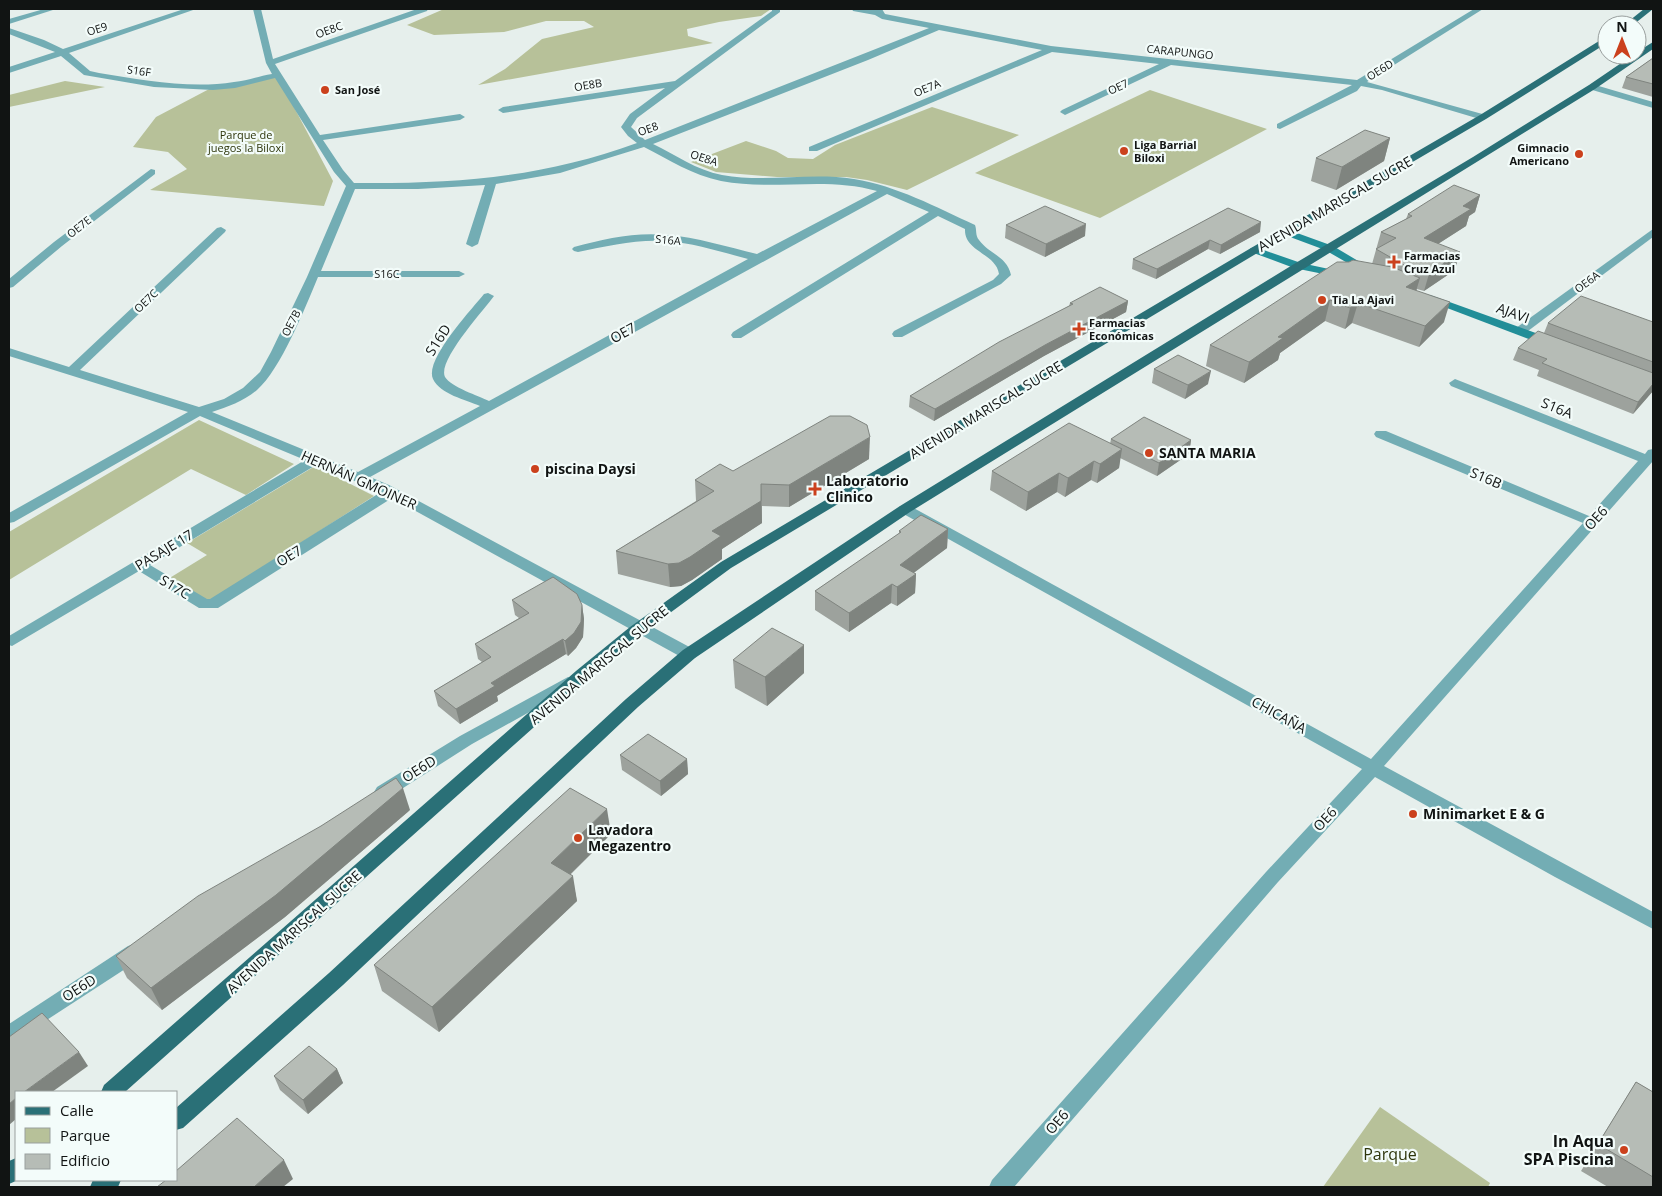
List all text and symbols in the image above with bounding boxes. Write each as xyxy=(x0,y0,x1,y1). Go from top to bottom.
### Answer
north arrow xyxy=(1597,15,1647,65)
text: N xyxy=(1616,17,1628,36)
street label: OE9 xyxy=(85,18,109,39)
street label: OE8C xyxy=(313,18,345,41)
street label: CARAPUNGO xyxy=(1146,41,1214,62)
street label: OE6D xyxy=(1363,56,1396,84)
street label: S16F xyxy=(126,61,152,80)
street label: OE8B xyxy=(573,75,603,94)
street label: OE7A xyxy=(911,75,943,100)
street label: OE7 xyxy=(1105,75,1130,98)
place label: San José xyxy=(335,82,381,97)
marker: San José xyxy=(319,84,331,96)
street label: OE8 xyxy=(635,118,660,139)
park label: Parque de juegos la Biloxi xyxy=(207,127,284,155)
place label: Liga Barrial Biloxi xyxy=(1134,137,1197,165)
place label: Gimnacio Americano xyxy=(1509,140,1569,168)
marker: Liga Barrial Biloxi xyxy=(1118,145,1130,157)
street label: OE8A xyxy=(689,146,720,169)
marker: Gimnacio Americano xyxy=(1573,148,1585,160)
street label: AVENIDA MARISCAL SUCRE xyxy=(1254,151,1415,256)
street label: OE7E xyxy=(63,212,94,241)
street label: S16A xyxy=(655,231,681,248)
place label: Farmacias Cruz Azul xyxy=(1404,248,1461,276)
marker: Farmacias Cruz Azul xyxy=(1388,256,1400,268)
street label: S16C xyxy=(374,266,400,281)
street label: OE6A xyxy=(1571,267,1602,296)
street label: OE7C xyxy=(130,286,161,316)
place label: Tia La Ajavi xyxy=(1332,292,1394,307)
marker: Tia La Ajavi xyxy=(1316,294,1328,306)
street label: AJAVI xyxy=(1494,298,1532,327)
street label: OE7B xyxy=(277,307,304,339)
place label: Farmacias Económicas xyxy=(1089,315,1154,343)
street label: OE7 xyxy=(606,318,639,347)
street label: S16D xyxy=(420,320,455,359)
marker: Farmacias Económicas xyxy=(1073,323,1085,335)
street label: AVENIDA MARISCAL SUCRE xyxy=(906,356,1066,463)
street label: S16A xyxy=(1539,393,1576,422)
place label: SANTA MARIA xyxy=(1159,443,1256,462)
street label: HERNÁN GMOINER xyxy=(298,445,420,514)
marker: SANTA MARIA xyxy=(1143,447,1155,459)
place label: piscina Daysi xyxy=(545,459,636,478)
street label: S16B xyxy=(1467,462,1505,493)
marker: piscina Daysi xyxy=(529,463,541,475)
place label: Laboratorio Clinico xyxy=(826,471,909,506)
marker: Laboratorio Clinico xyxy=(808,482,822,496)
street label: OE6 xyxy=(1580,501,1612,534)
street label: PASAJE 17 xyxy=(131,525,196,574)
street label: OE7 xyxy=(272,540,305,571)
street label: S17C xyxy=(156,570,194,603)
street label: AVENIDA MARISCAL SUCRE xyxy=(525,601,672,728)
street label: CHICAÑA xyxy=(1248,692,1310,738)
street label: OE6D xyxy=(398,751,439,786)
street label: OE6 xyxy=(1309,802,1341,835)
place label: Minimarket E & G xyxy=(1423,804,1545,823)
marker: Minimarket E & G xyxy=(1407,808,1419,820)
place label: Lavadora Megazentro xyxy=(588,820,672,855)
marker: Lavadora Megazentro xyxy=(572,832,584,844)
street label: AVENIDA MARISCAL SUCRE xyxy=(222,866,365,997)
street label: OE6D xyxy=(58,970,99,1006)
legend xyxy=(15,1091,178,1181)
text: Calle xyxy=(60,1100,94,1120)
street label: OE6 xyxy=(1041,1105,1073,1138)
text: Parque xyxy=(60,1125,110,1145)
place label: In Aqua SPA Piscina xyxy=(1524,1130,1614,1170)
park label: Parque xyxy=(1363,1143,1417,1165)
marker: In Aqua SPA Piscina xyxy=(1618,1144,1630,1156)
text: Edificio xyxy=(60,1150,110,1170)

